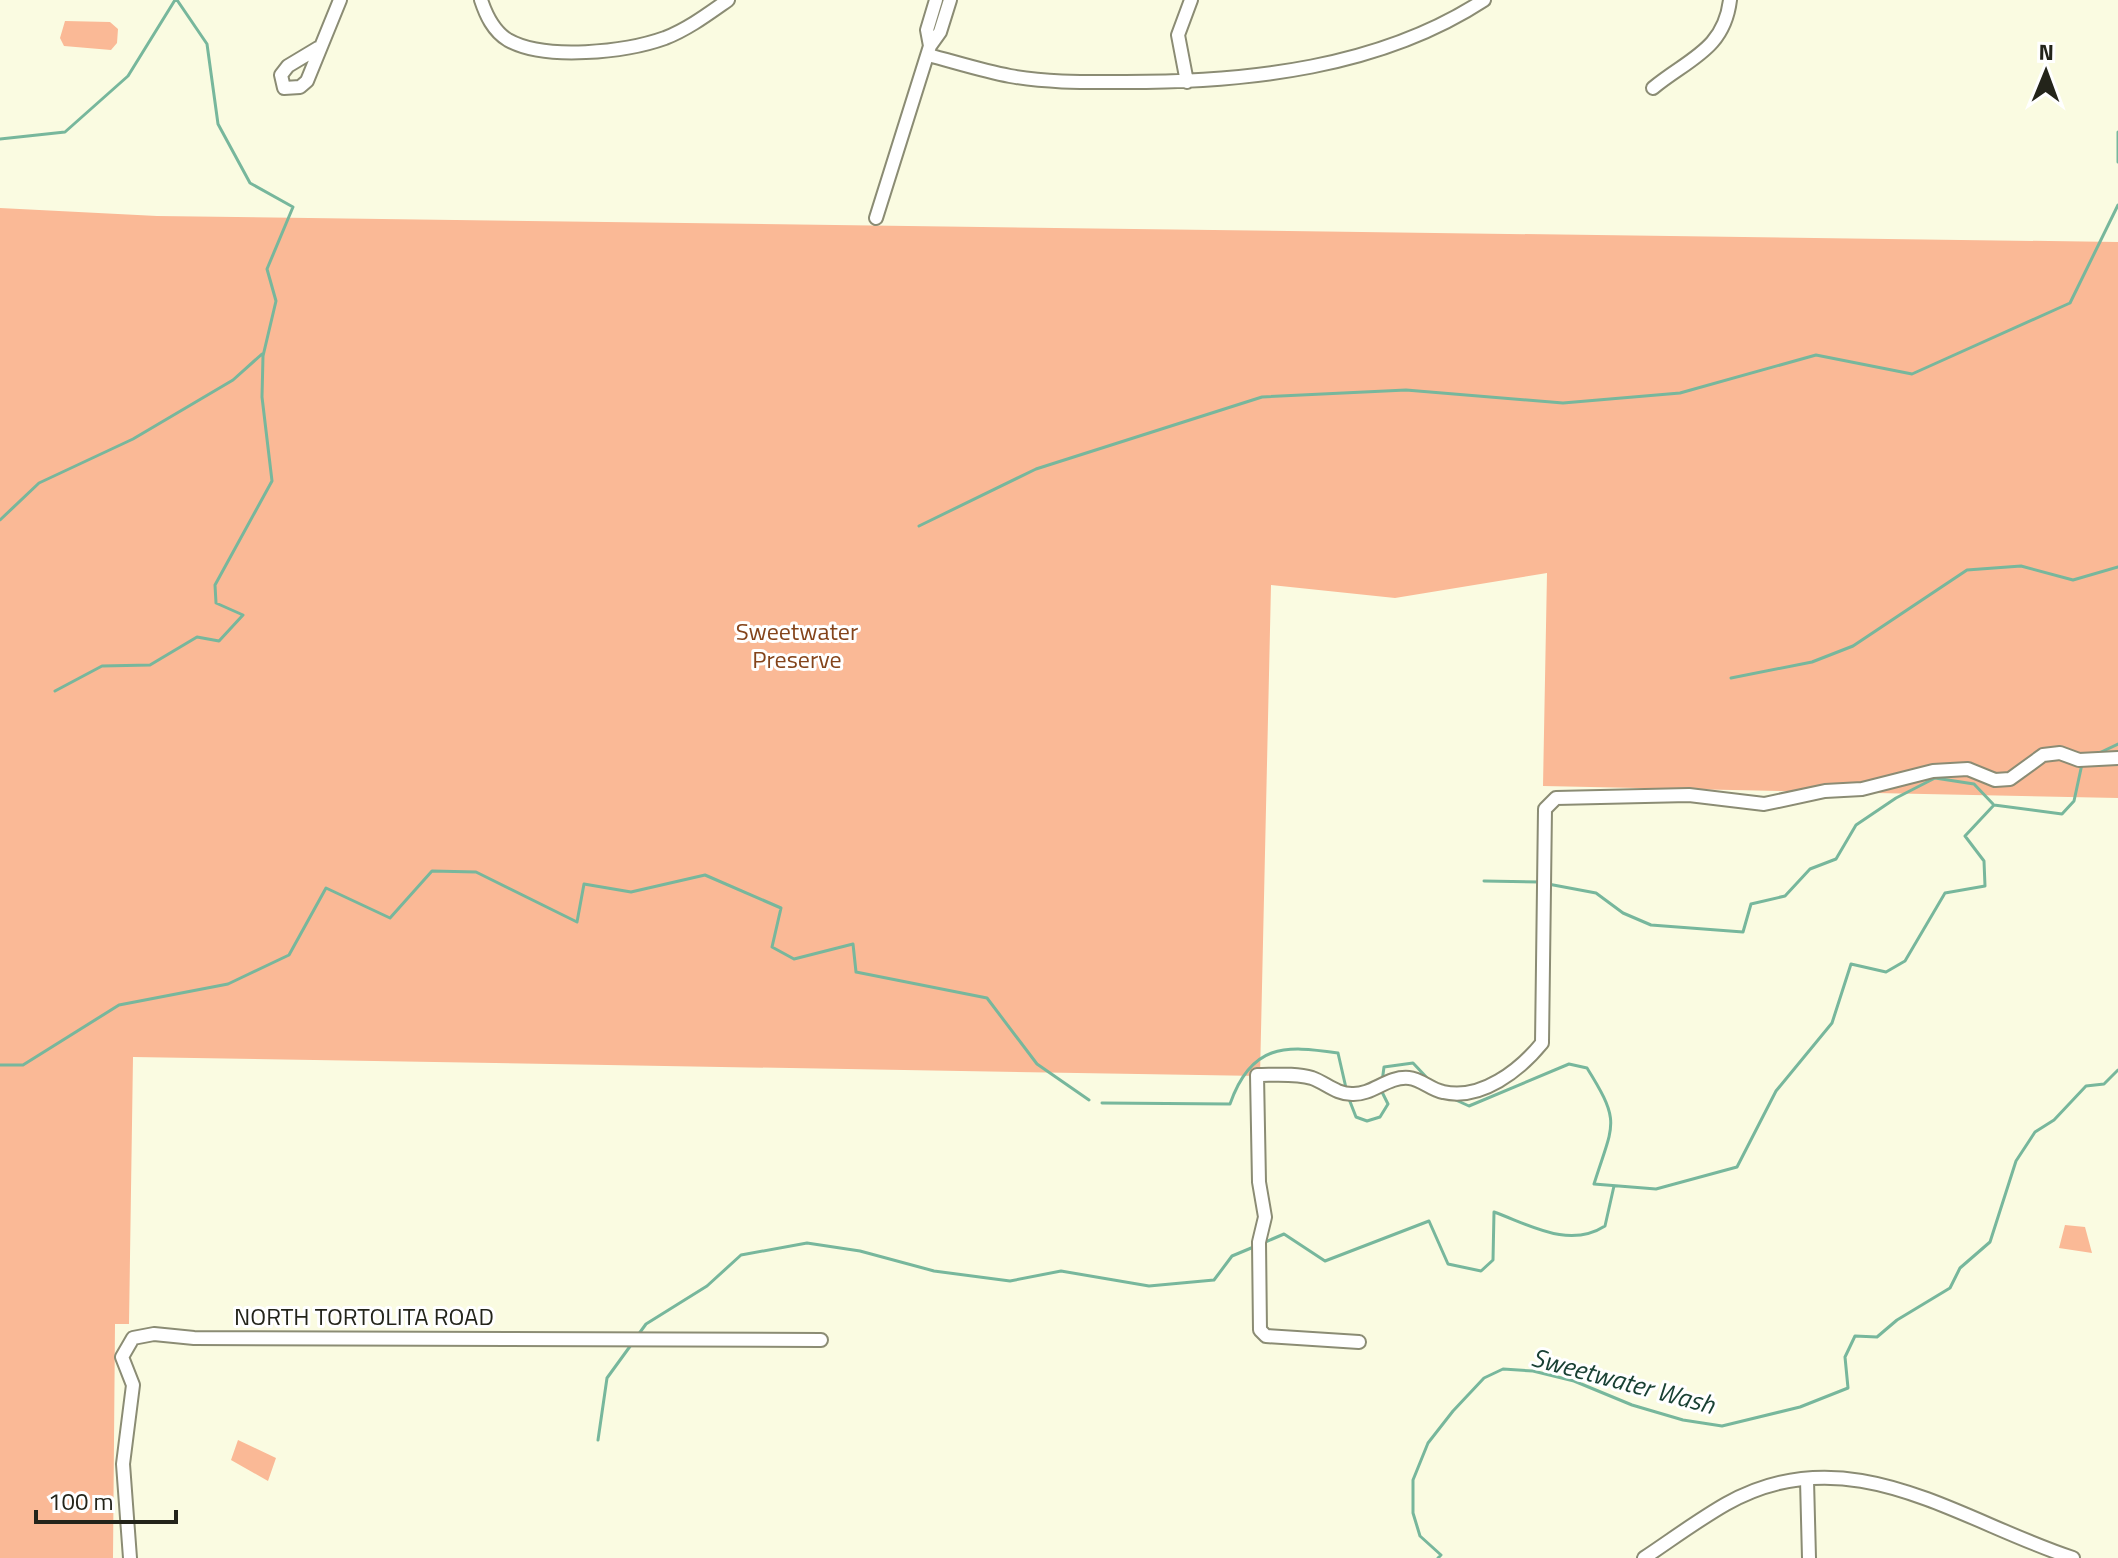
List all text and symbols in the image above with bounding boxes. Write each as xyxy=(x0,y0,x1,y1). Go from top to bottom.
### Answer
north arrow xyxy=(2006,32,2086,112)
text: N xyxy=(2038,35,2054,69)
park label: Sweetwater Preserve xyxy=(736,613,858,677)
street label: NORTH TORTOLITA ROAD xyxy=(234,1298,494,1334)
water label: Sweetwater Wash xyxy=(1527,1337,1720,1424)
scale bar xyxy=(36,1474,176,1524)
text: 100 m xyxy=(48,1483,114,1519)

